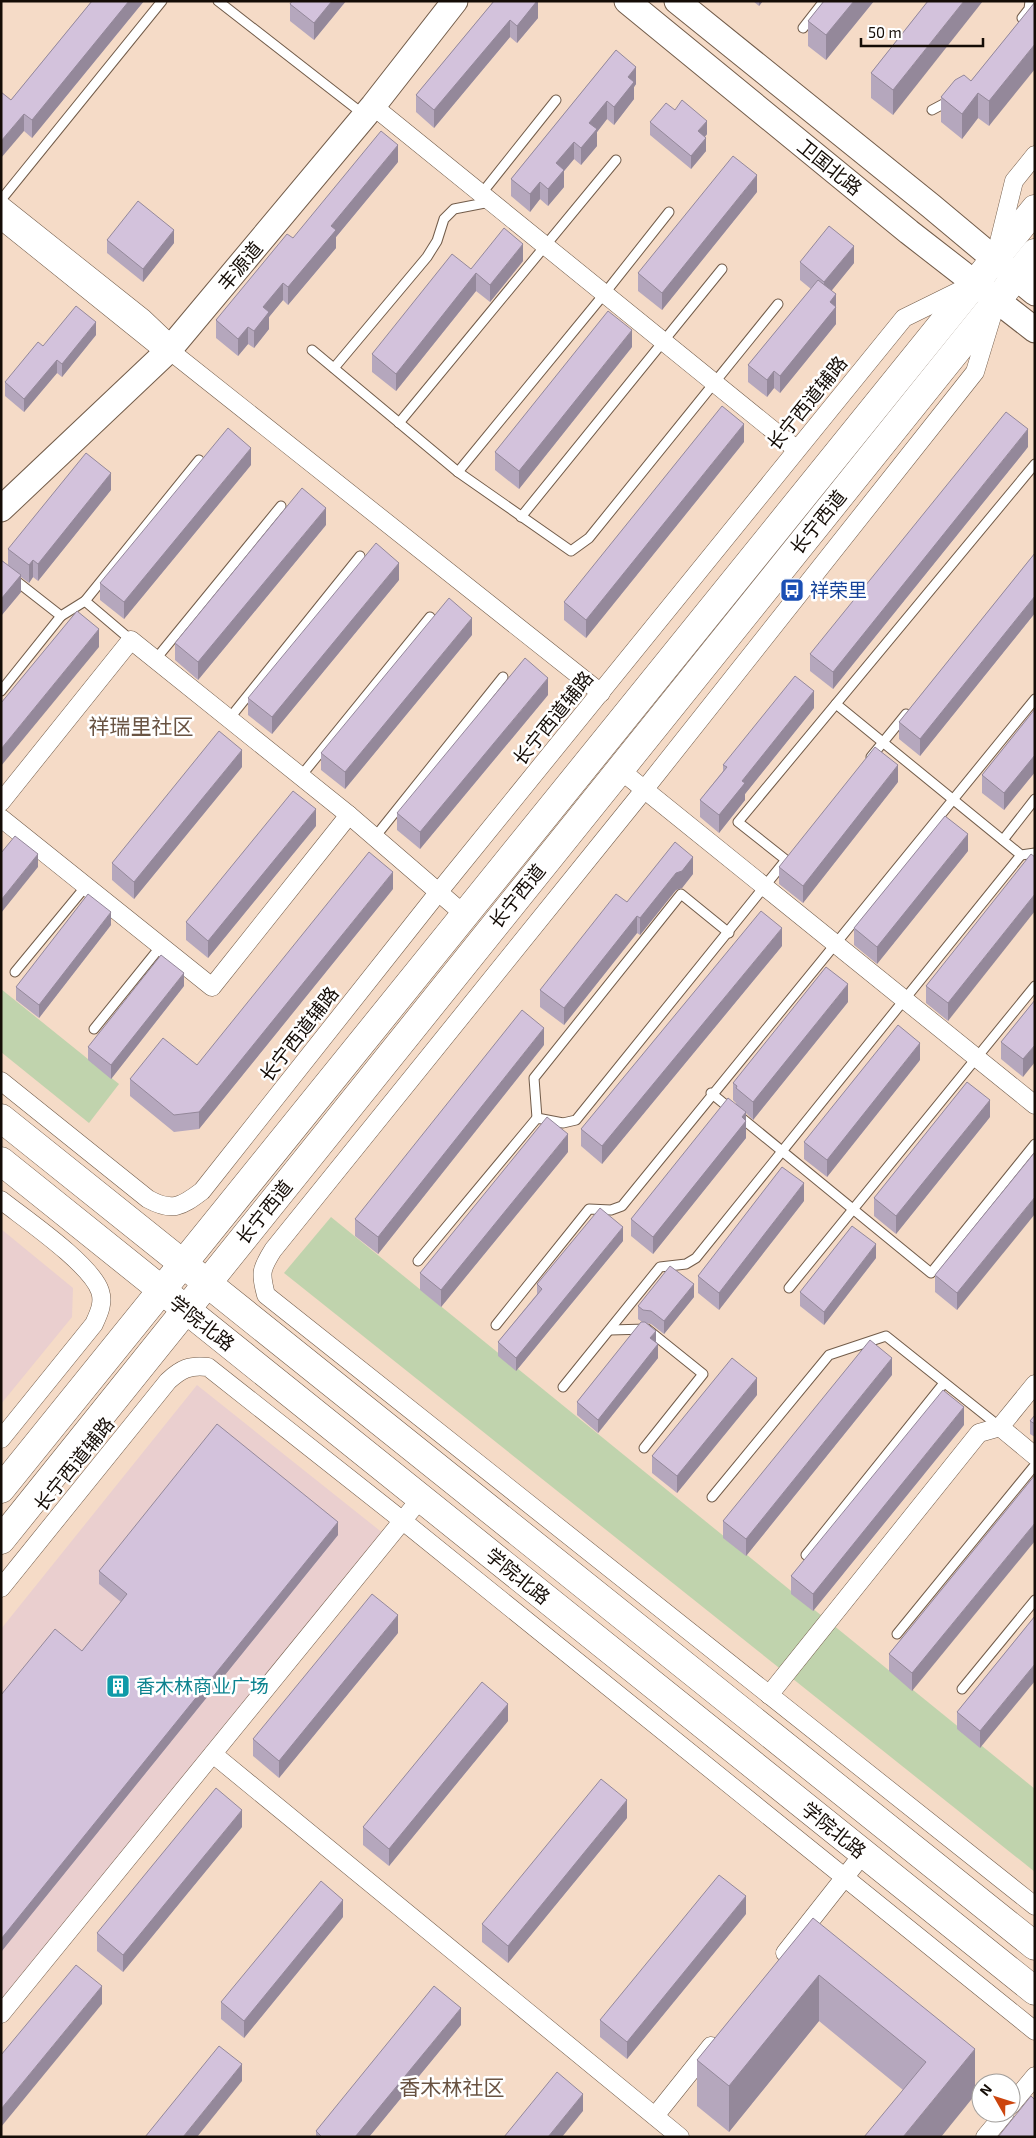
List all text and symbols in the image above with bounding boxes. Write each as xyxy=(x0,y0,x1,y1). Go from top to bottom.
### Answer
scale bar xyxy=(861,15,984,47)
text: 50 m xyxy=(868,23,902,41)
street label: 卫国北路 xyxy=(794,134,867,199)
street label: 丰源道 xyxy=(212,236,267,295)
street label: 长宁西道辅路 xyxy=(762,351,851,454)
street label: 长宁西道 xyxy=(785,485,850,558)
bus stop icon: 祥荣里 xyxy=(779,577,805,603)
place label: 祥荣里 xyxy=(810,578,867,601)
street label: 长宁西道辅路 xyxy=(508,666,597,769)
district label: 祥瑞里社区 xyxy=(89,713,194,738)
street label: 长宁西道 xyxy=(484,859,549,932)
street label: 长宁西道辅路 xyxy=(254,982,343,1086)
street label: 长宁西道 xyxy=(231,1175,296,1248)
street label: 学院北路 xyxy=(165,1290,239,1355)
street label: 长宁西道辅路 xyxy=(29,1412,118,1515)
street label: 学院北路 xyxy=(482,1543,555,1608)
building icon: 香木林商业广场 xyxy=(105,1673,131,1699)
place label: 香木林商业广场 xyxy=(136,1674,269,1697)
street label: 学院北路 xyxy=(798,1797,871,1862)
north arrow xyxy=(971,2073,1021,2123)
district label: 香木林社区 xyxy=(400,2074,505,2099)
text: N xyxy=(976,2080,995,2099)

